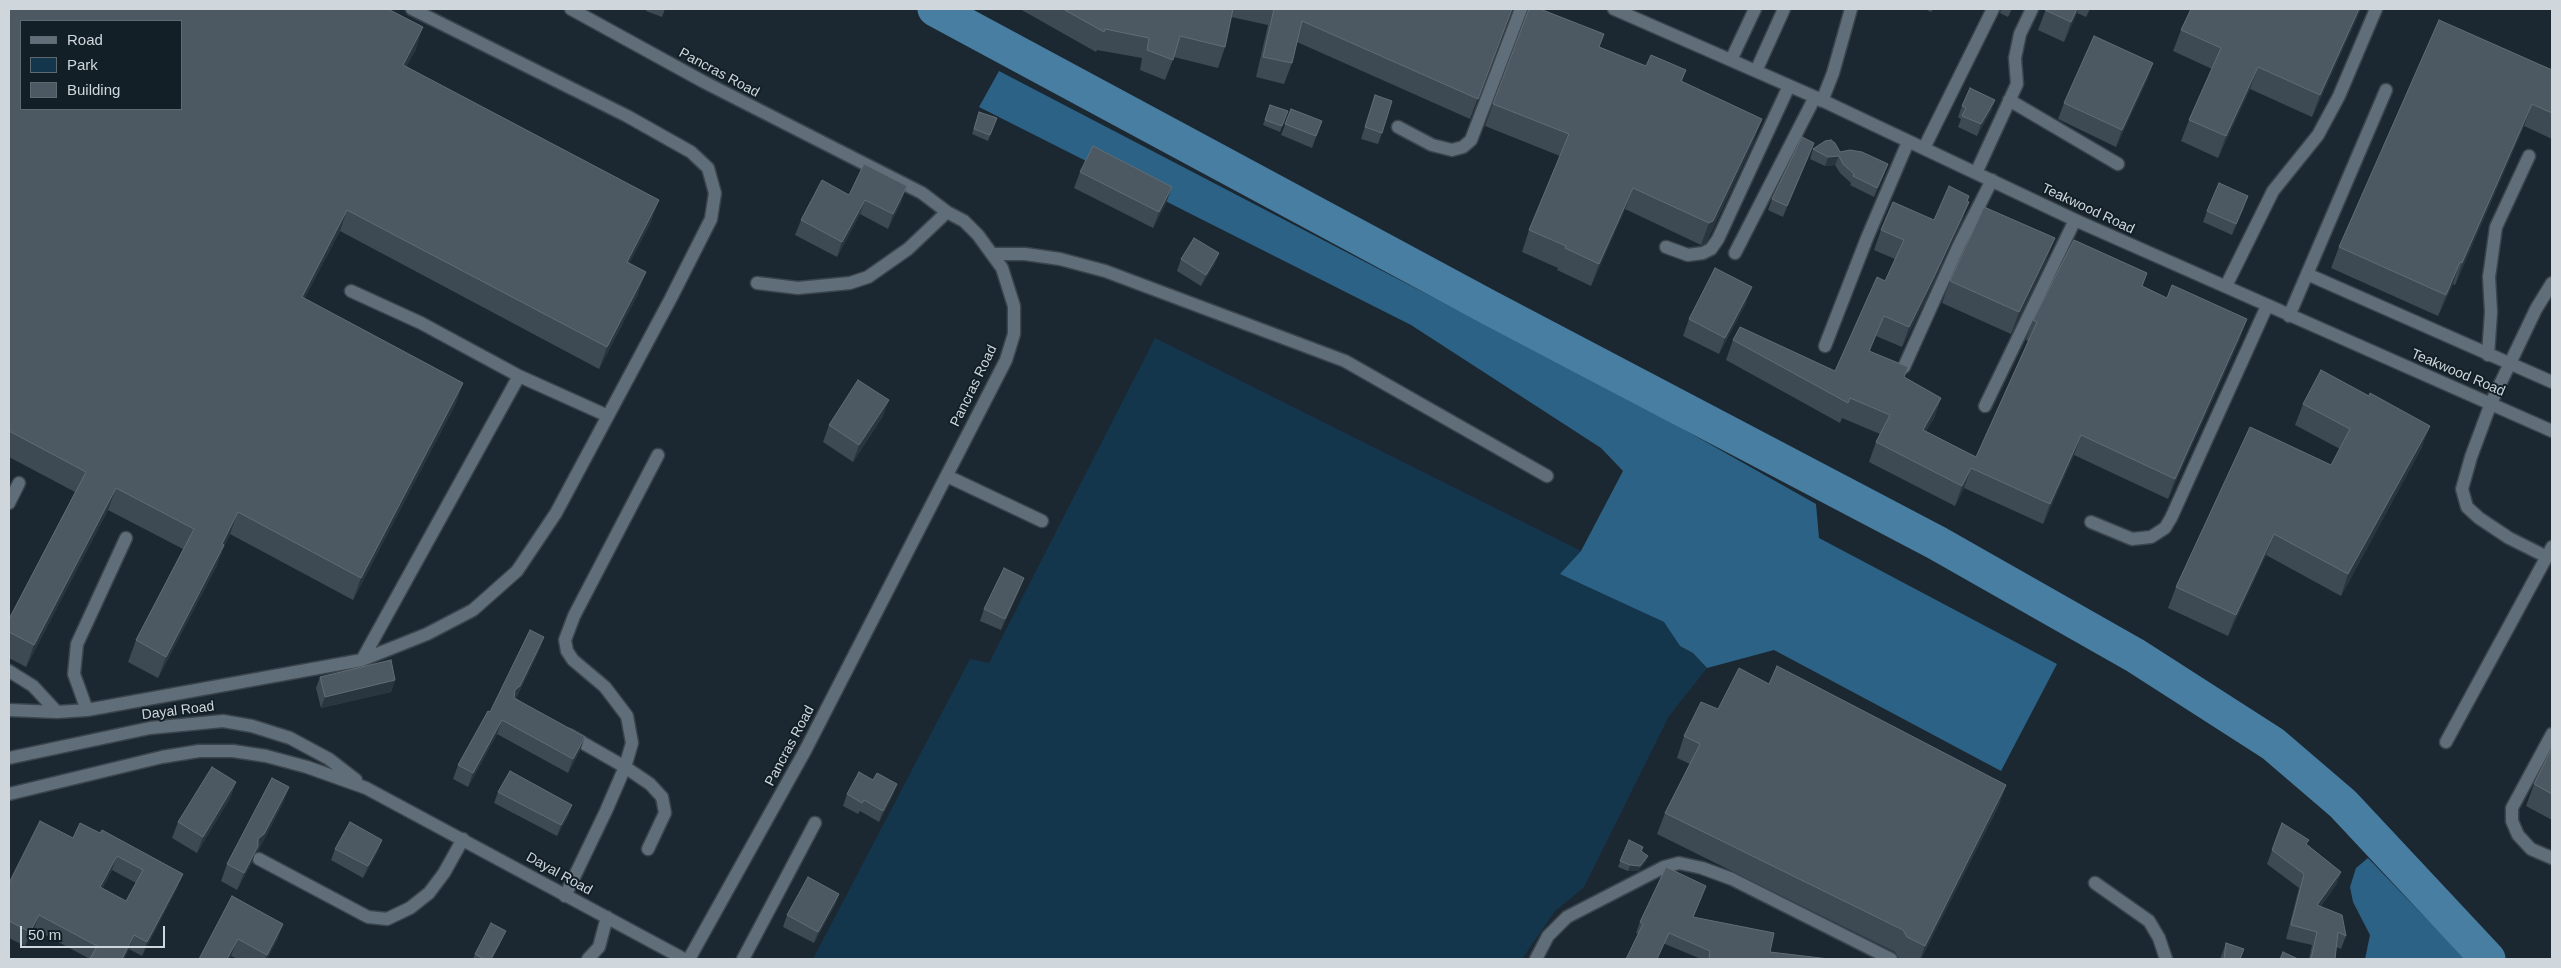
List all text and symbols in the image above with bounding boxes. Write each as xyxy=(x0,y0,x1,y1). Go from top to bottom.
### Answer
legend xyxy=(20,20,182,110)
text: Road xyxy=(67,31,103,48)
street label: Pancras Road xyxy=(676,45,762,101)
text: Park xyxy=(67,56,98,73)
text: Building xyxy=(67,81,120,98)
street label: Teakwood Road xyxy=(2039,180,2137,238)
street label: Pancras Road xyxy=(947,342,1001,430)
street label: Teakwood Road xyxy=(2409,346,2507,400)
street label: Dayal Road xyxy=(141,698,215,724)
street label: Pancras Road xyxy=(762,703,818,789)
street label: Dayal Road xyxy=(523,849,595,899)
scale bar xyxy=(22,916,168,948)
text: 50 m xyxy=(28,926,61,943)

